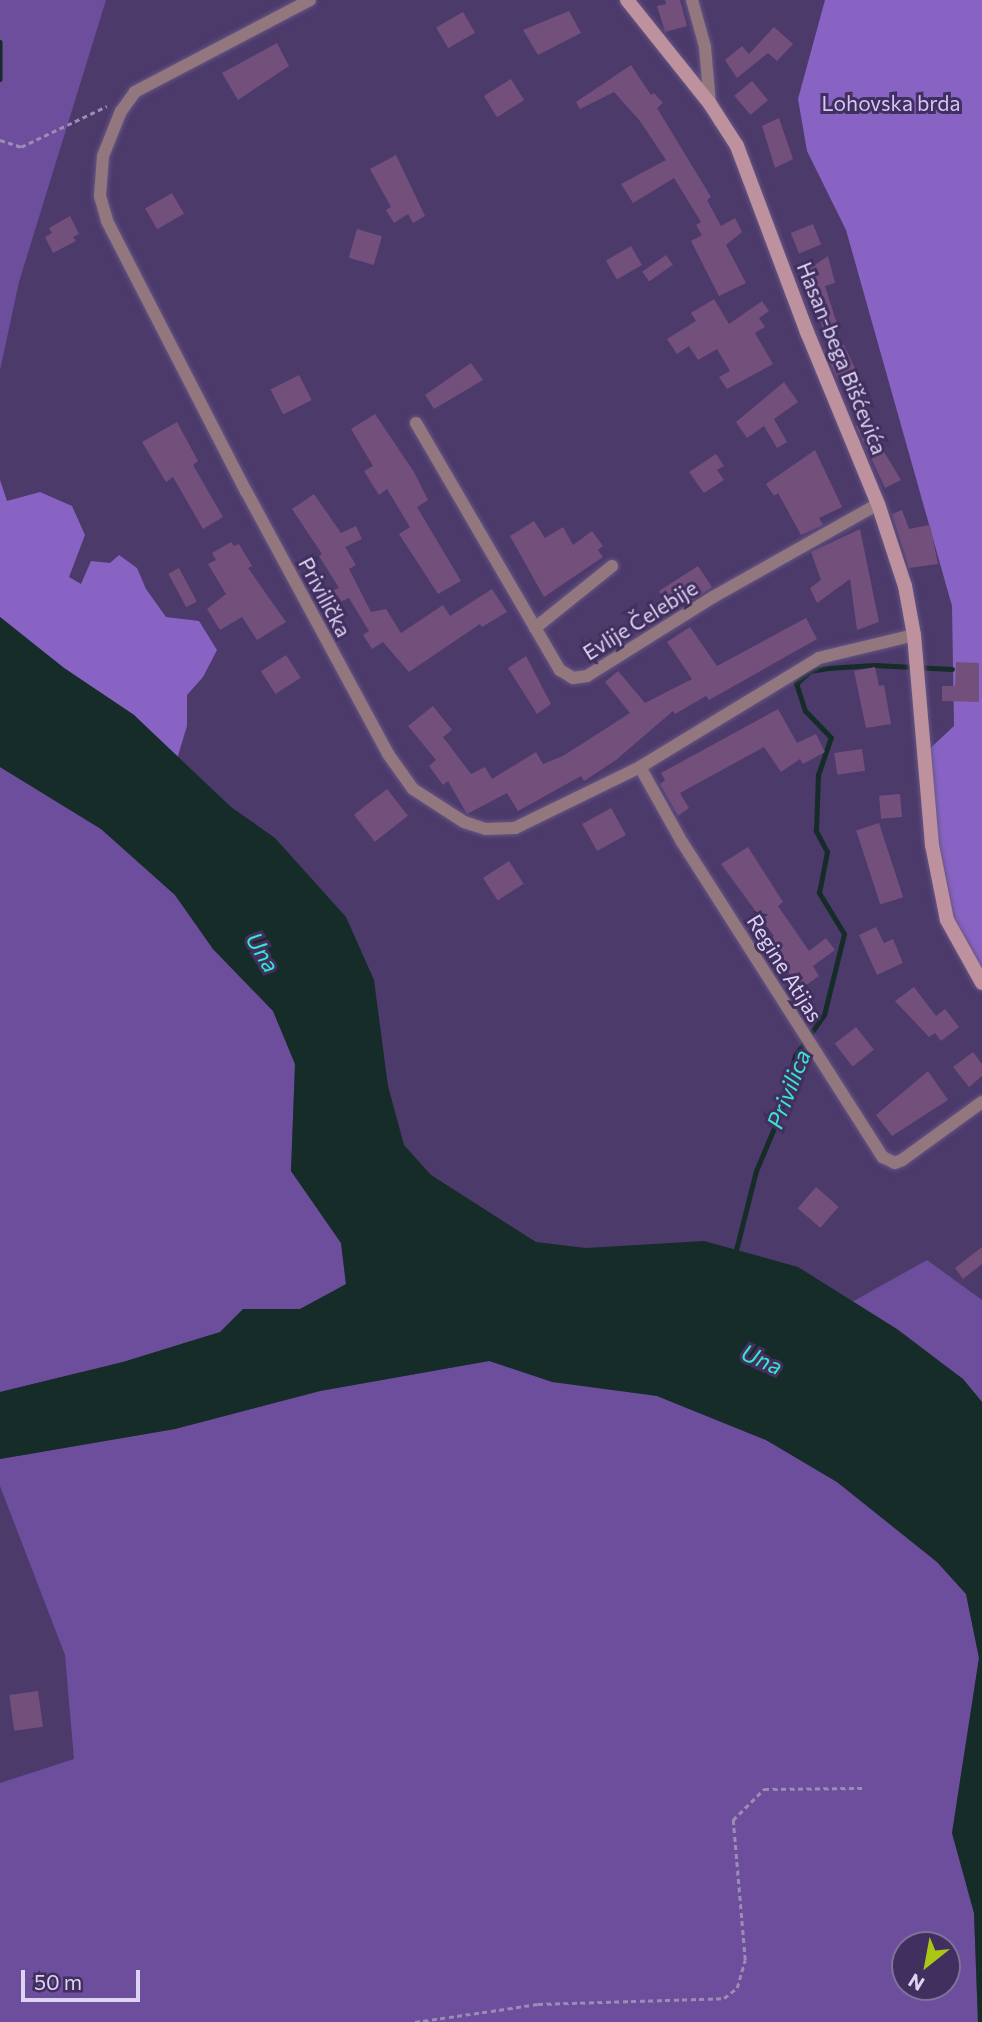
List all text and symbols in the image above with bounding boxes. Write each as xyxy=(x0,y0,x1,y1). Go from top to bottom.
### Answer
park label: Lohovska brda xyxy=(822,90,960,116)
street label: Hasan-bega Bišćevića xyxy=(792,258,892,458)
street label: Privilička xyxy=(294,553,356,641)
street label: Evlije Čelebije xyxy=(578,575,702,665)
street label: Regine Atijas xyxy=(742,910,828,1026)
water label: Una xyxy=(240,927,286,977)
water label: Privilica xyxy=(760,1046,816,1132)
water label: Una xyxy=(737,1338,787,1380)
north arrow xyxy=(891,1931,961,2001)
scale bar xyxy=(24,1955,144,1999)
text: 50 m xyxy=(34,1969,82,1994)
text: N xyxy=(904,1969,928,1996)

